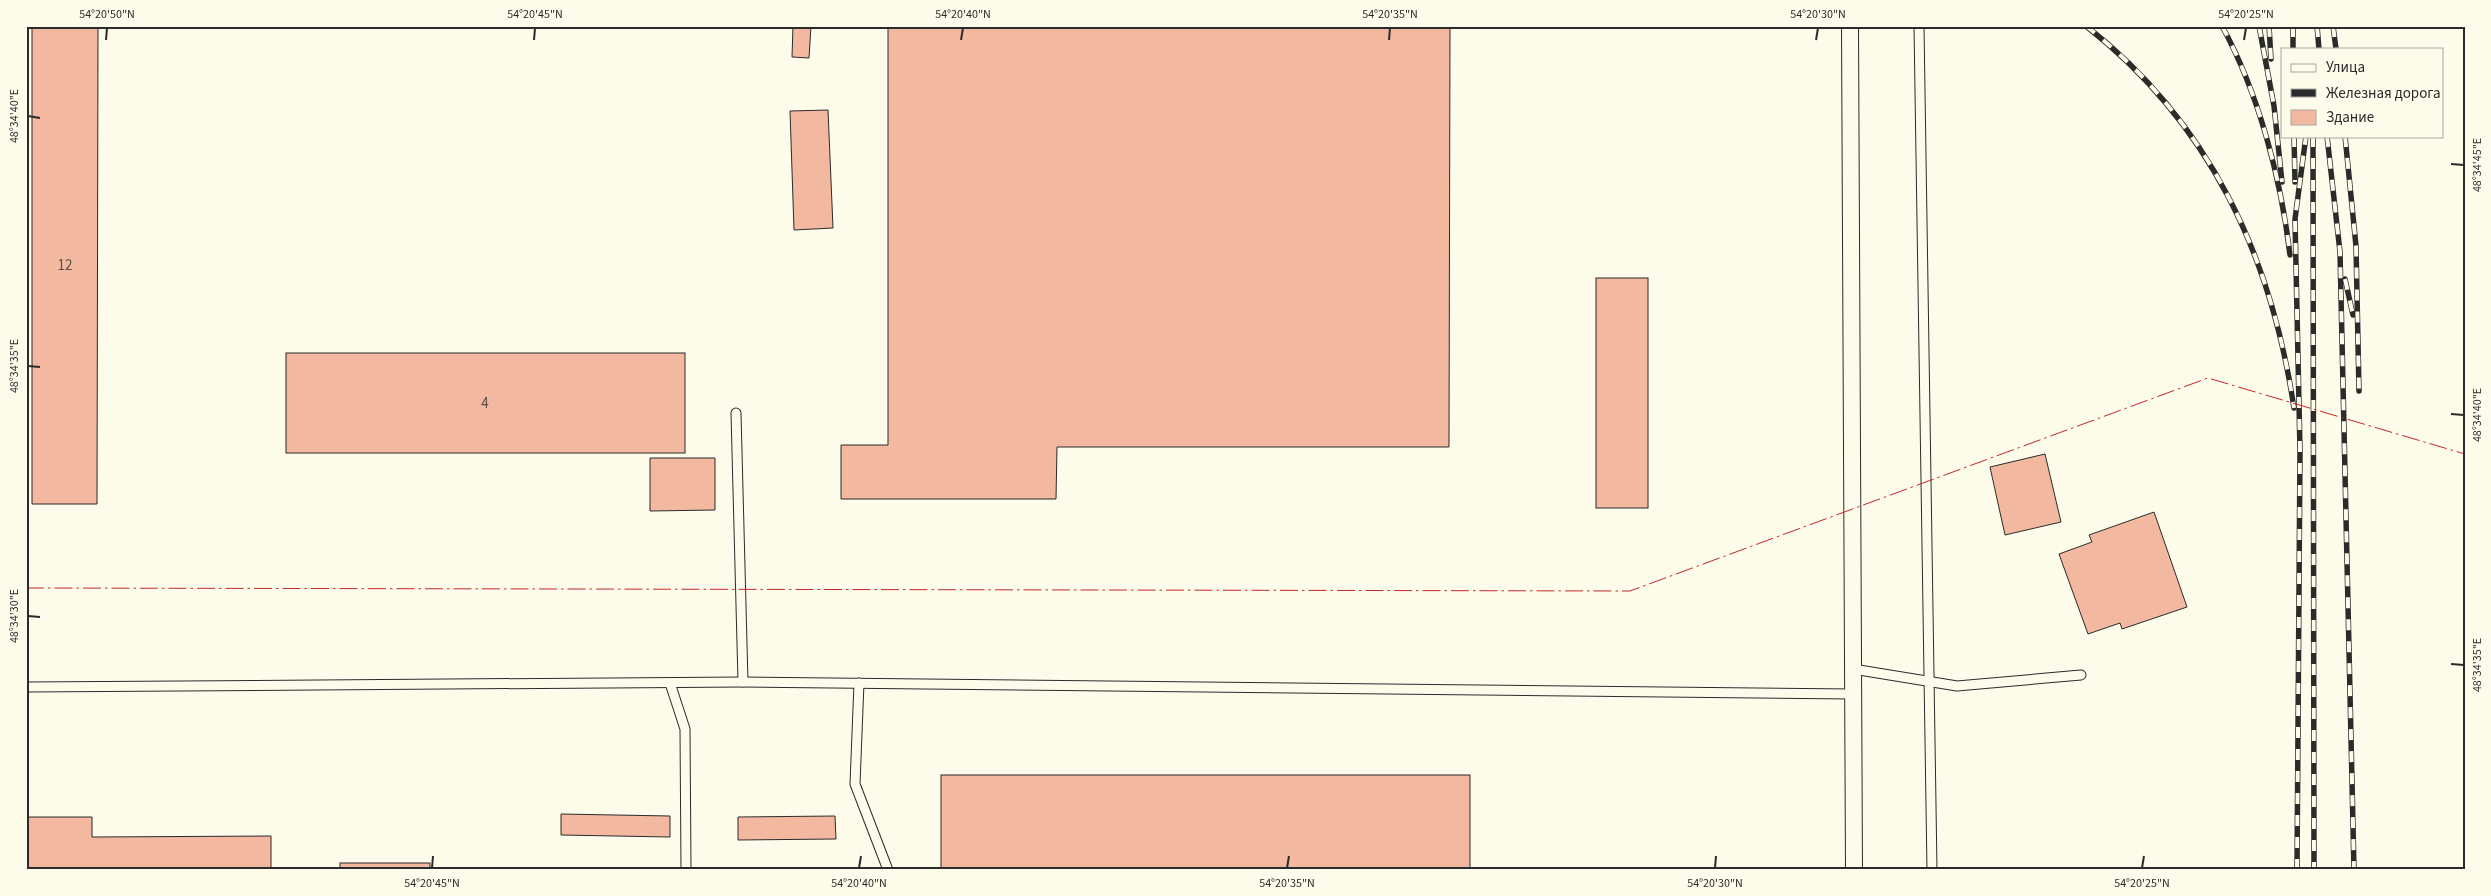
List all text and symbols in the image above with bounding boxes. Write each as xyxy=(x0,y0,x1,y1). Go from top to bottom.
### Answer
text: 54°20'50"N xyxy=(79,6,135,23)
text: 54°20'45"N xyxy=(507,6,563,23)
text: 54°20'40"N xyxy=(935,6,991,23)
text: 54°20'35"N xyxy=(1362,6,1418,23)
text: 54°20'30"N xyxy=(1790,6,1846,23)
text: 54°20'25"N xyxy=(2218,6,2274,23)
legend xyxy=(2281,48,2444,138)
text: Улица xyxy=(2326,57,2365,78)
text: Железная дорога xyxy=(2326,83,2441,104)
text: 48°34'40"E xyxy=(6,89,23,143)
text: Здание xyxy=(2326,107,2374,128)
text: 48°34'45"E xyxy=(2469,138,2486,192)
house number: 12 xyxy=(58,255,72,276)
text: 48°34'35"E xyxy=(6,339,23,393)
text: 48°34'40"E xyxy=(2469,388,2486,442)
house number: 4 xyxy=(481,393,489,414)
text: 48°34'30"E xyxy=(6,589,23,643)
text: 48°34'35"E xyxy=(2469,638,2486,692)
text: 54°20'45"N xyxy=(404,875,460,892)
text: 54°20'40"N xyxy=(831,875,887,892)
text: 54°20'35"N xyxy=(1259,875,1315,892)
text: 54°20'30"N xyxy=(1687,875,1743,892)
text: 54°20'25"N xyxy=(2114,875,2170,892)

